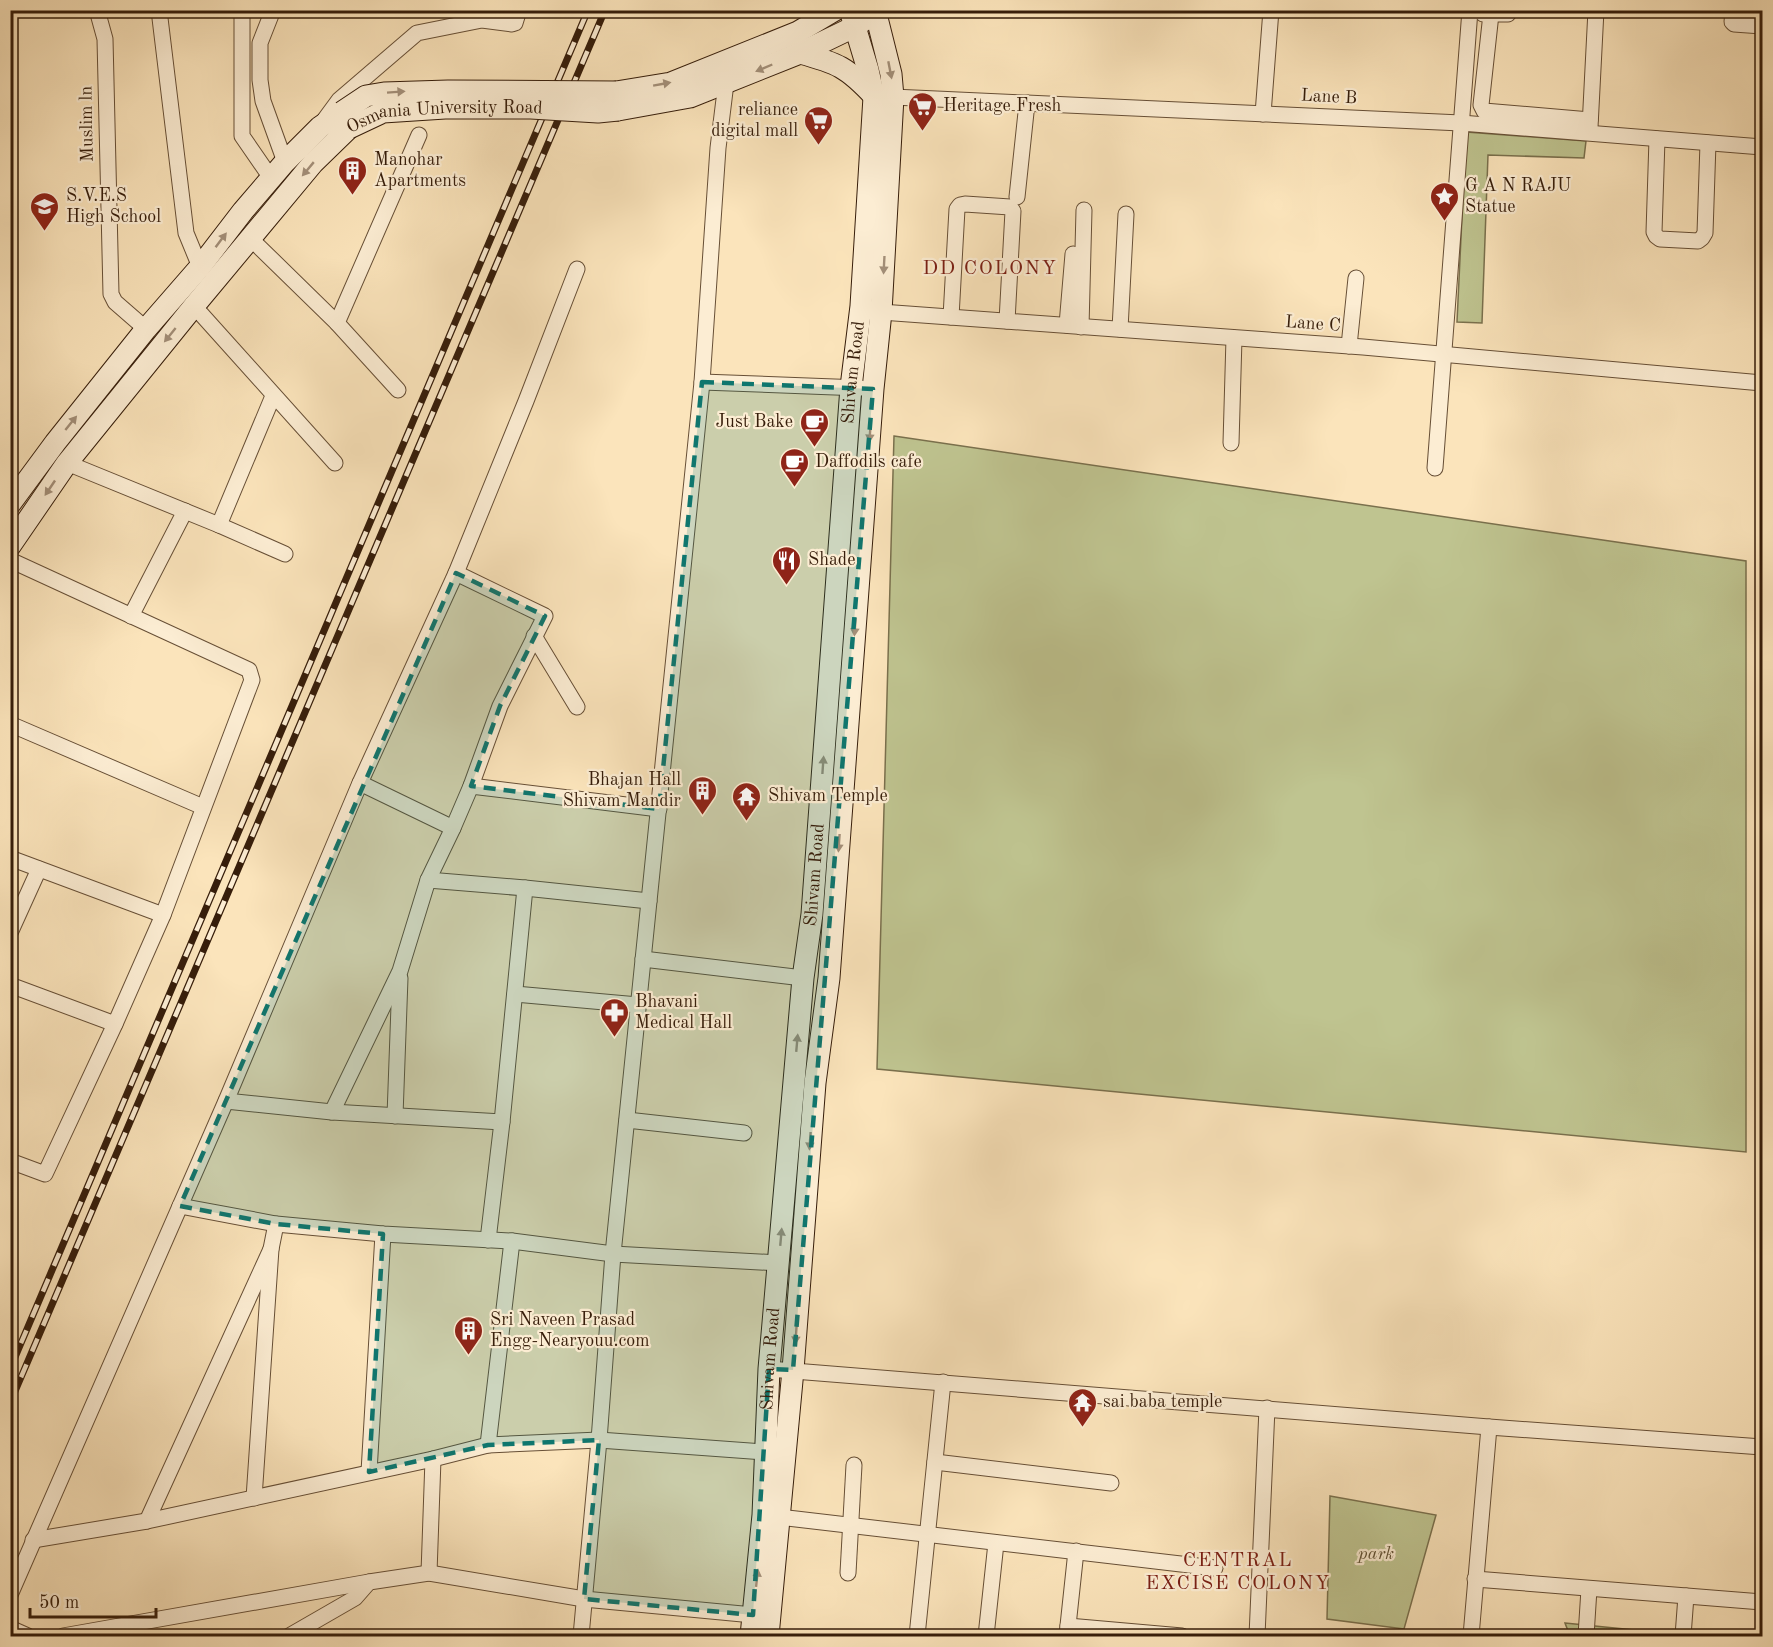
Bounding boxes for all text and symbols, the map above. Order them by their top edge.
one-way arrow [886,61,895,80]
one-way arrow [755,63,773,73]
one-way arrow [652,79,671,88]
street label: Muslim ln [77,85,97,162]
one-way arrow [386,87,405,96]
street label: Lane B [1300,87,1358,107]
supermarket icon: Heritage Fresh [906,90,938,132]
place label: Heritage Fresh [943,97,1062,115]
street label: Osmania University Road [344,99,543,137]
place label: reliance digital mall [711,101,798,140]
supermarket icon: reliance digital mall [803,104,835,146]
place label: Manohar Apartments [374,151,466,190]
building icon: Manohar Apartments [337,154,369,196]
one-way arrow [302,161,315,176]
place label: G A N RAJU Statue [1465,177,1571,216]
place icon: G A N RAJU Statue [1428,180,1460,222]
place label: S.V.E.S High School [66,187,161,226]
school or university icon: S.V.E.S High School [29,190,61,232]
one-way arrow [214,232,227,248]
one-way arrow [879,255,888,274]
district label: DD COLONY [922,259,1058,279]
street label: Lane C [1284,313,1342,335]
street label: Shivam Road [839,320,868,424]
one-way arrow [164,327,177,342]
cafe icon: Just Bake [798,406,830,448]
place label: Just Bake [716,413,793,431]
one-way arrow [64,416,76,431]
one-way arrow [865,424,875,443]
cafe icon: Daffodils cafe [778,446,810,488]
place label: Daffodils cafe [815,453,922,471]
one-way arrow [44,480,56,496]
restaurant icon: Shade [771,544,803,586]
place label: Shade [808,551,856,569]
one-way arrow [850,618,860,637]
one-way arrow [818,756,828,775]
place label: Bhajan Hall Shivam Mandir [563,771,682,810]
building icon: Bhajan Hall Shivam Mandir [686,774,718,816]
temple icon: Shivam Temple [731,780,763,822]
place label: Shivam Temple [768,787,888,805]
street label: Shivam Road [801,823,828,928]
one-way arrow [834,833,844,852]
place label: Bhavani Medical Hall [635,993,732,1032]
pharmacy icon: Bhavani Medical Hall [598,996,630,1038]
one-way arrow [793,1033,802,1052]
one-way arrow [806,1132,815,1151]
one-way arrow [776,1228,786,1247]
street label: Shivam Road [758,1307,783,1411]
place label: Sri Naveen Prasad Engg-Nearyouu.com [490,1311,650,1350]
building icon: Sri Naveen Prasad Engg-Nearyouu.com [453,1314,485,1356]
one-way arrow [791,1326,800,1345]
temple icon: sai baba temple [1066,1386,1098,1428]
place label: sai baba temple [1103,1393,1222,1411]
park label: park [1356,1545,1394,1563]
district label: CENTRAL EXCISE COLONY [1145,1551,1331,1594]
one-way arrow [752,1569,762,1588]
scale bar [30,1581,156,1619]
text: 50 m [39,1594,79,1612]

